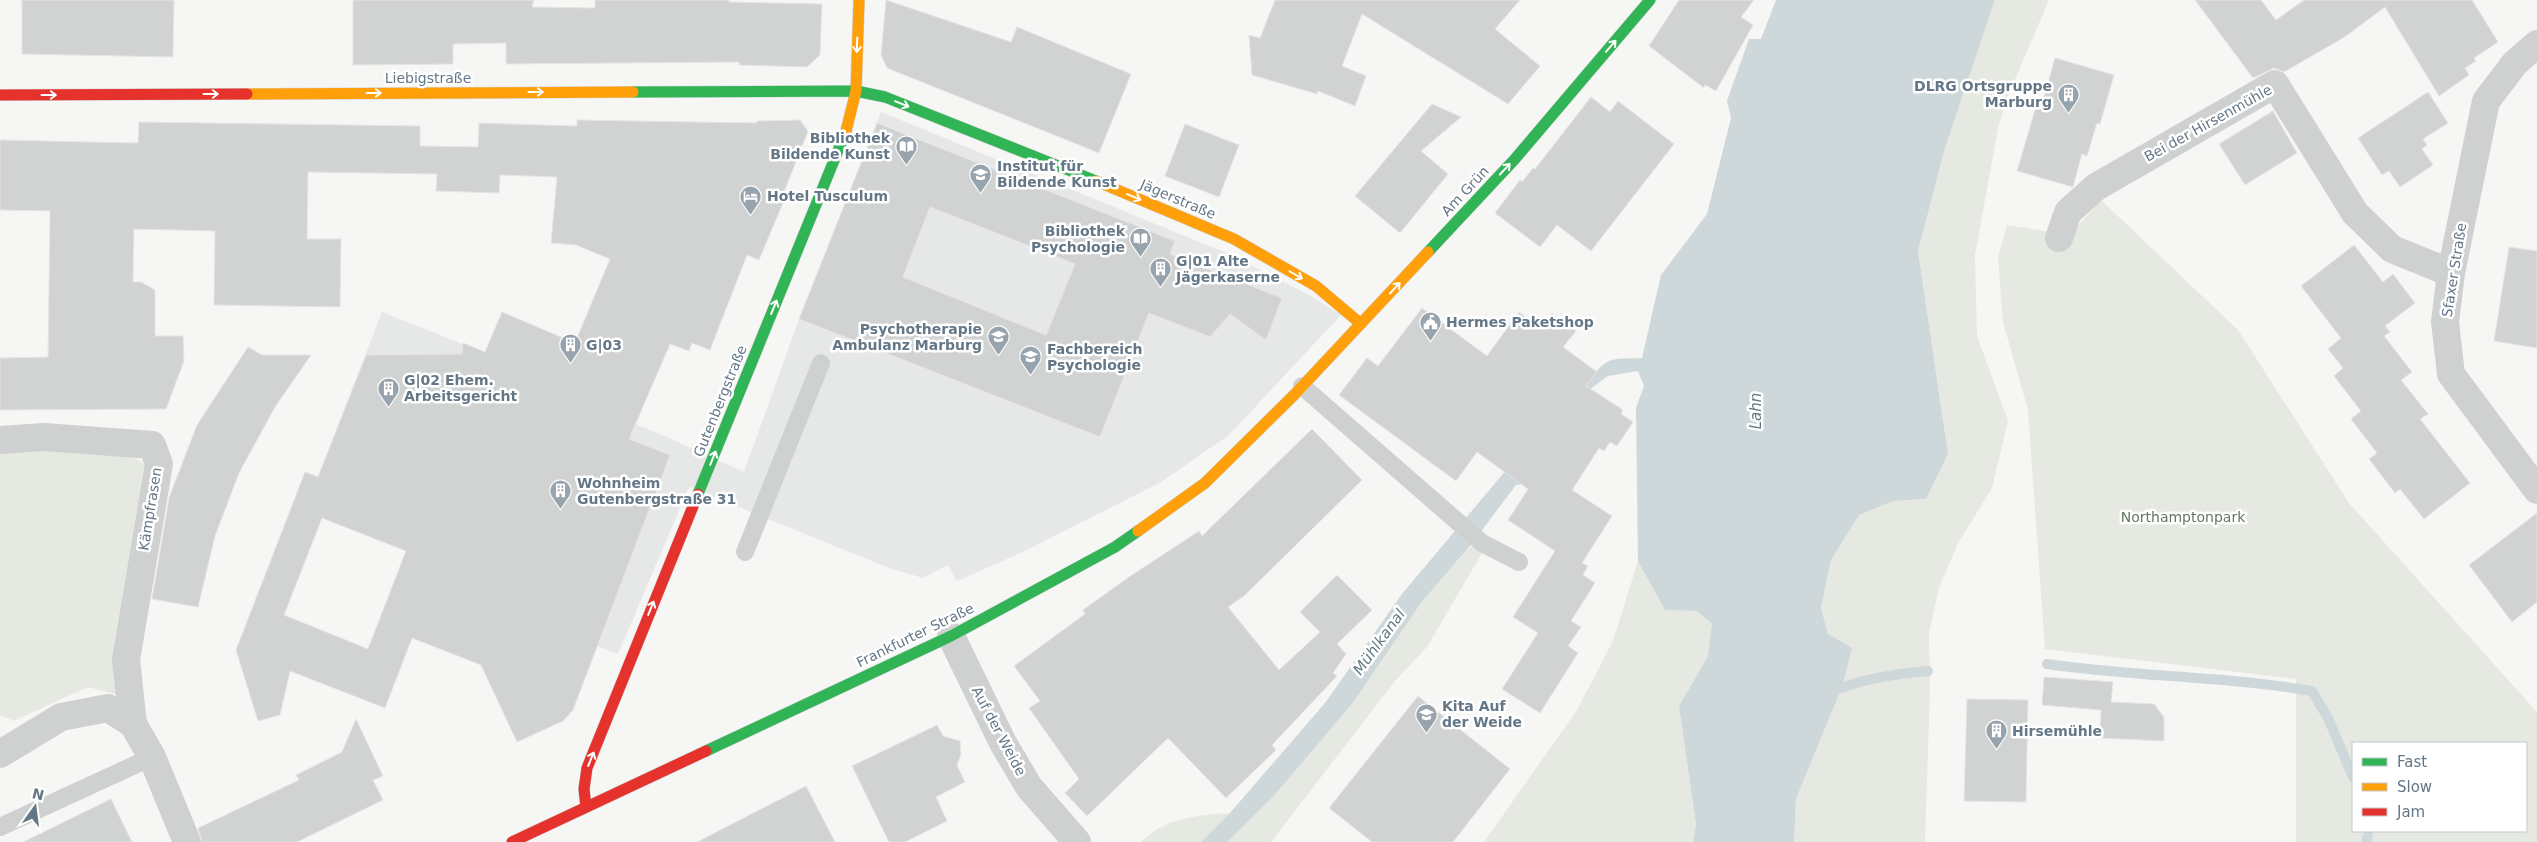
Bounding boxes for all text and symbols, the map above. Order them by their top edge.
one-way arrow [853,37,862,53]
one-way arrow [1606,40,1617,53]
street label: Liebigstraße [385,70,471,86]
place label: DLRG Ortsgruppe Marburg [1914,78,2052,110]
street label: Bei der Hirsenmühle [2142,81,2274,165]
building icon: DLRG Ortsgruppe Marburg [2056,82,2080,113]
one-way arrow [528,87,544,97]
one-way arrow [365,88,381,98]
one-way arrow [202,89,219,99]
one-way arrow [40,90,56,100]
one-way arrow [894,100,909,109]
place label: Bibliothek Bildende Kunst [770,130,891,162]
library icon: Bibliothek Bildende Kunst [894,134,918,165]
place label: Institut für Bildende Kunst [997,158,1117,190]
school or university icon: Institut für Bildende Kunst [969,162,993,193]
street label: Am Grün [1438,163,1492,219]
one-way arrow [1499,163,1511,176]
street label: Jägerstraße [1137,176,1218,222]
hotel icon: Hotel Tusculum [739,184,763,215]
place label: Hotel Tusculum [767,188,888,204]
one-way arrow [1126,193,1141,203]
street label: Sfaxer Straße [2439,222,2469,318]
place label: Bibliothek Psychologie [1031,223,1126,255]
library icon: Bibliothek Psychologie [1129,227,1153,258]
place label: G|01 Alte Jägerkaserne [1175,253,1280,285]
building icon: G|01 Alte Jägerkaserne [1148,257,1172,288]
one-way arrow [1289,270,1303,280]
one-way arrow [1389,282,1401,295]
one-way arrow [769,300,779,315]
public building icon: Hermes Paketshop [1418,310,1442,341]
place label: Hermes Paketshop [1446,314,1594,330]
place label: Psychotherapie Ambulanz Marburg [832,321,982,353]
school or university icon: Psychotherapie Ambulanz Marburg [986,325,1010,356]
building icon: G|03 [558,333,582,364]
place label: G|03 [586,337,622,354]
place label: Fachbereich Psychologie [1047,341,1142,373]
street label: Gutenbergstraße [690,343,750,459]
school or university icon: Fachbereich Psychologie [1019,345,1043,376]
place label: G|02 Ehem. Arbeitsgericht [404,372,518,404]
building icon: G|02 Ehem. Arbeitsgericht [376,376,400,407]
water label: Lahn [1747,393,1765,429]
one-way arrow [708,451,718,466]
street label: Kämpfrasen [136,466,164,552]
place label: Wohnheim Gutenbergstraße 31 [577,475,736,507]
building icon: Wohnheim Gutenbergstraße 31 [549,479,573,510]
park label: Northamptonpark [2121,509,2246,525]
street label: Frankfurter Straße [854,600,976,670]
one-way arrow [646,601,656,616]
water label: Mühlkanal [1349,605,1409,678]
street label: Auf der Weide [969,684,1029,778]
place label: Kita Auf der Weide [1442,698,1522,730]
school or university icon: Kita Auf der Weide [1414,702,1438,733]
building icon: Hirsemühle [1984,719,2008,750]
place label: Hirsemühle [2012,723,2102,739]
legend [2352,742,2527,832]
one-way arrow [586,752,596,767]
text: Fast [2397,753,2427,771]
text: Slow [2397,778,2432,796]
north arrow [10,782,60,832]
text: N [31,785,46,804]
text: Jam [2396,803,2425,821]

